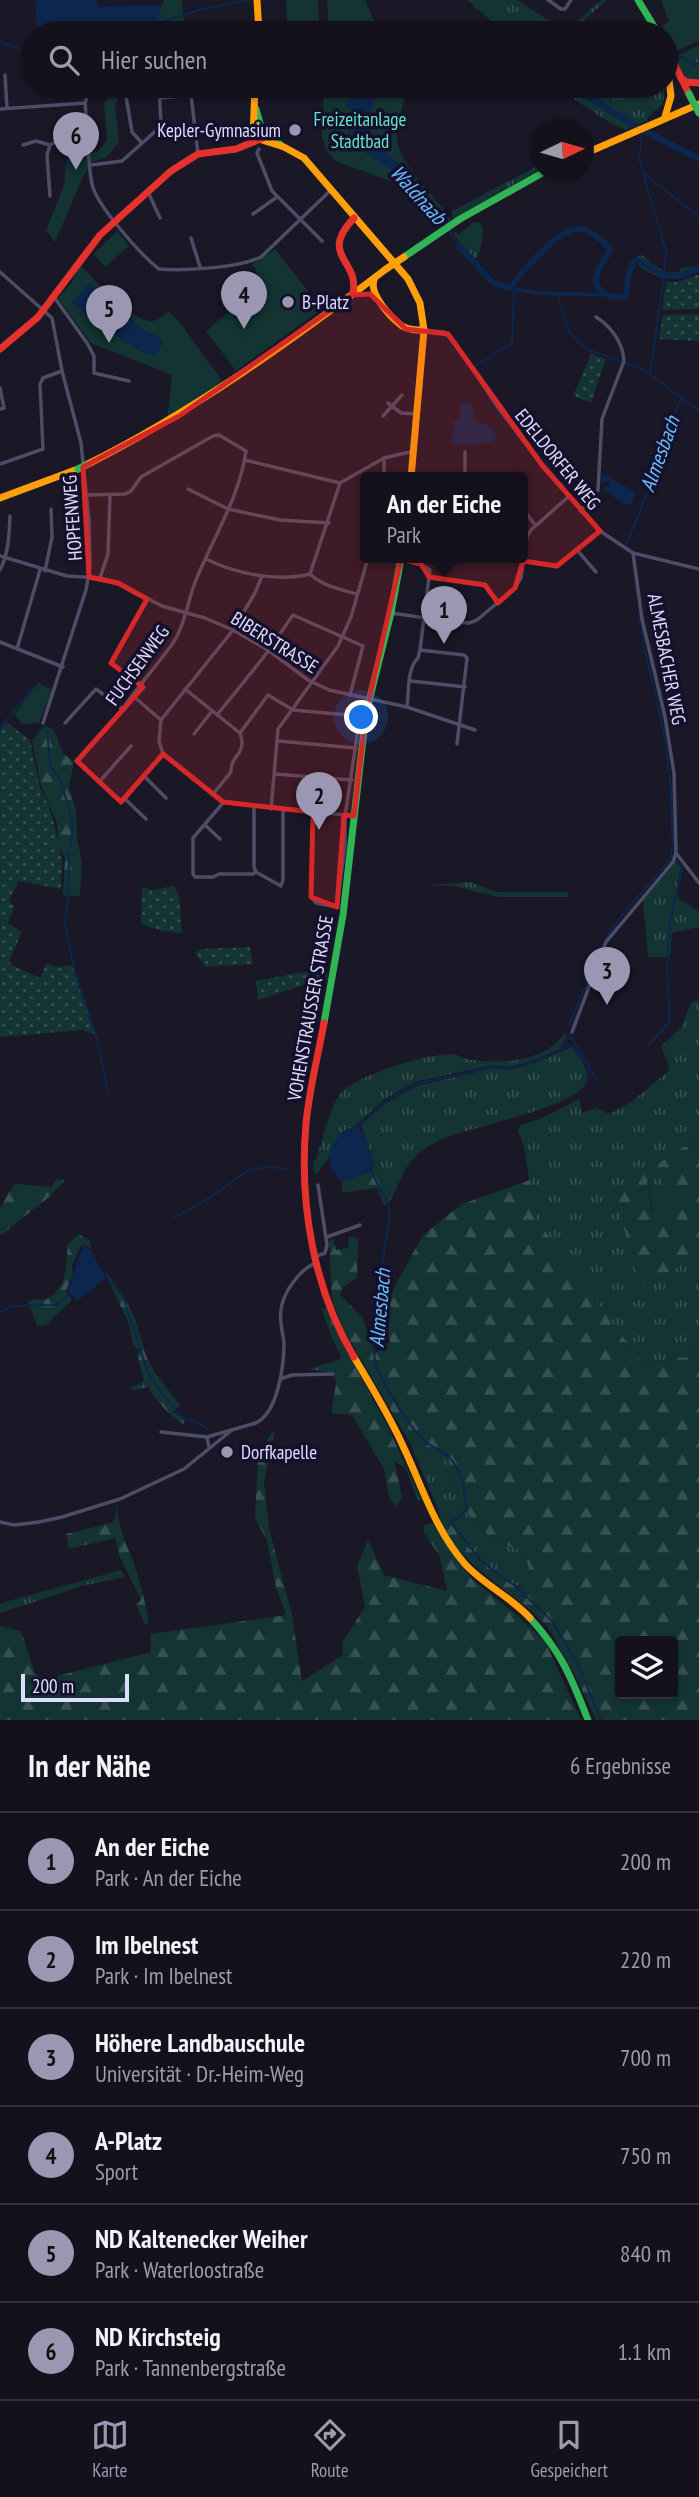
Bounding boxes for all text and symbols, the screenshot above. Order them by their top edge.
search box [21,21,678,98]
icon: search [45,41,83,79]
text: Hier suchen [101,43,207,76]
park label: Freizeitanlage Stadtbad [314,107,407,153]
pin: 6 [53,112,99,170]
place label: Kepler-Gymnasium [157,118,281,142]
north arrow [531,119,594,182]
marker: Kepler-Gymnasium [287,122,303,138]
water label: Waldnaab [385,159,453,231]
pin: 4 [221,271,267,329]
pin: 5 [86,285,132,343]
place label: B-Platz [302,290,349,314]
marker: B-Platz [280,294,296,310]
street label: EDELDORFER WEG [510,404,606,514]
water label: Almesbach [633,411,686,495]
popup [360,472,528,563]
street label: HOPFENWEG [57,474,87,562]
text: An der Eiche [387,487,501,520]
text: Park [387,520,421,549]
pin: 1 [421,586,467,644]
street label: ALMESBACHER WEG [643,591,691,727]
street label: BIBERSTRASSE [227,606,323,678]
street label: FUCHSENWEG [100,620,174,710]
your location [344,700,378,734]
pin: 2 [296,772,342,830]
street label: VOHENSTRAUSSER STRASSE [282,913,338,1104]
pin: 3 [584,947,630,1005]
water label: Almesbach [363,1266,397,1348]
place label: Dorfkapelle [241,1440,317,1464]
marker: Dorfkapelle [219,1444,235,1460]
map controls [615,1636,678,1699]
button: layers [615,1636,678,1699]
scale bar [21,1671,130,1703]
text: 200 m [32,1674,74,1698]
text: In der Nähe [28,1746,151,1785]
text: 6 Ergebnisse [570,1751,671,1780]
text: An der Eiche [95,1830,210,1863]
text: 1 [46,1847,57,1876]
text: 200 m [620,1847,671,1876]
text: Park · An der Eiche [95,1863,242,1892]
text: Im Ibelnest [95,1928,198,1961]
text: 2 [46,1945,57,1974]
text: 220 m [620,1945,671,1974]
text: Park · Im Ibelnest [95,1961,232,1990]
text: Höhere Landbauschule [95,2026,305,2059]
text: 3 [46,2043,57,2072]
text: 700 m [620,2043,671,2072]
text: Universität · Dr.-Heim-Weg [95,2059,304,2088]
text: A-Platz [95,2124,162,2157]
text: 4 [46,2141,57,2170]
text: 750 m [620,2141,671,2170]
text: Sport [95,2157,138,2186]
text: ND Kaltenecker Weiher [95,2222,308,2255]
text: 5 [46,2239,57,2268]
text: 840 m [620,2239,671,2268]
text: Park · Waterloostraße [95,2255,264,2284]
text: ND Kirchsteig [95,2320,221,2353]
text: 6 [46,2337,57,2366]
text: 1.1 km [617,2337,671,2366]
text: Park · Tannenbergstraße [95,2353,286,2382]
tab: Karte [91,2416,129,2482]
tab: Route [311,2416,349,2482]
tab: Gespeichert [530,2416,608,2482]

